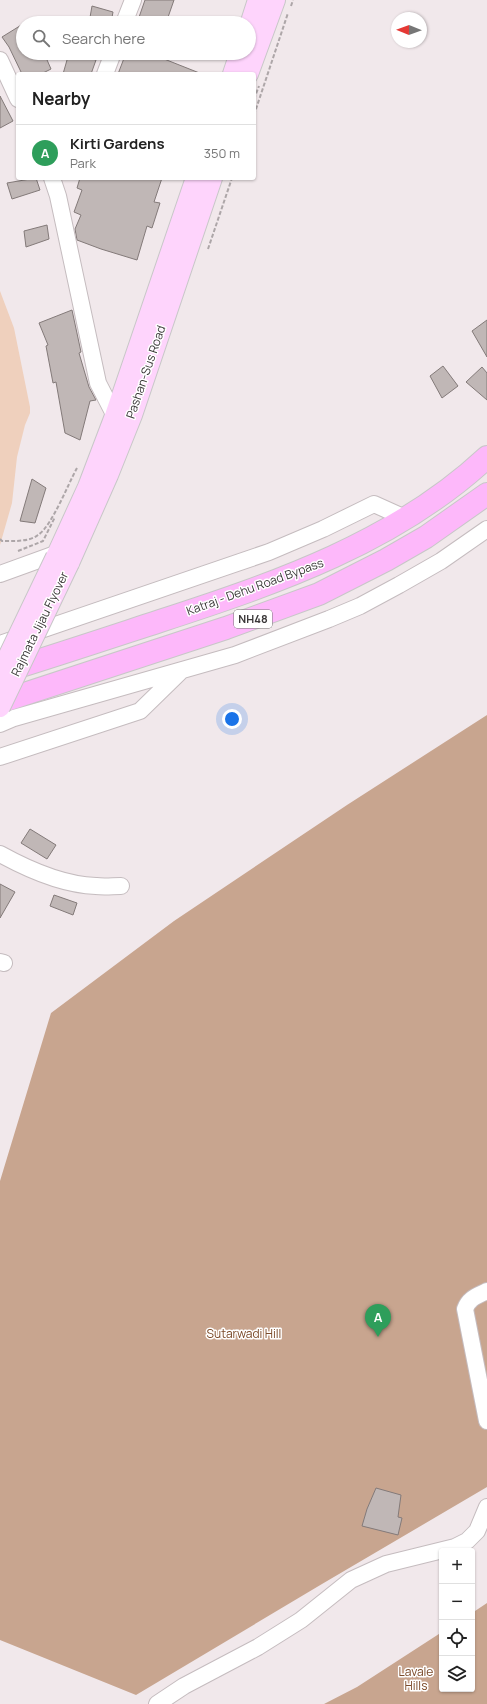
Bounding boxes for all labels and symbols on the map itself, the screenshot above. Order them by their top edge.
north arrow [391,12,427,48]
street label: Pashan-Sus Road [122,323,169,421]
street label: Katraj - Dehu Road Bypass [184,554,326,619]
street label: Rajmata Jijau Flyover [7,568,73,679]
road number: NH48 [234,610,272,628]
your location [222,709,242,729]
pin: A [365,1304,391,1337]
park label: Sutarwadi Hill [207,1325,281,1342]
park label: Lavale Hills [399,1663,433,1694]

